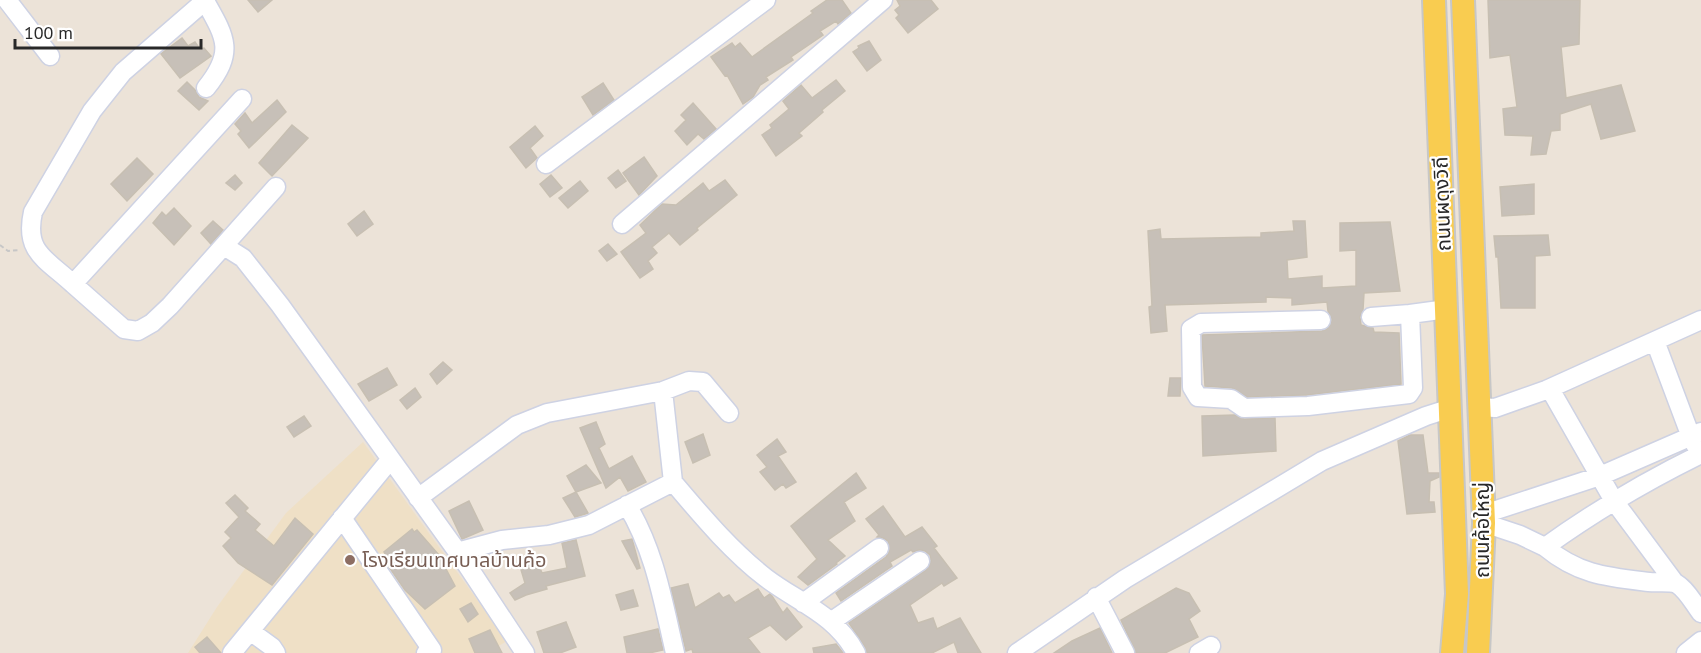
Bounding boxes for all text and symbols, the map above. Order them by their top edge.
scale bar [15,12,201,50]
text: 100 m [24,21,73,44]
street label: ถนนผดุงวิถี [1427,156,1457,252]
street label: ถนนค้อใหญ่ [1469,482,1495,578]
place label: โรงเรียนเทศบาลบ้านค้อ [362,547,547,573]
marker: โรงเรียนเทศบาลบ้านค้อ [343,553,357,567]

